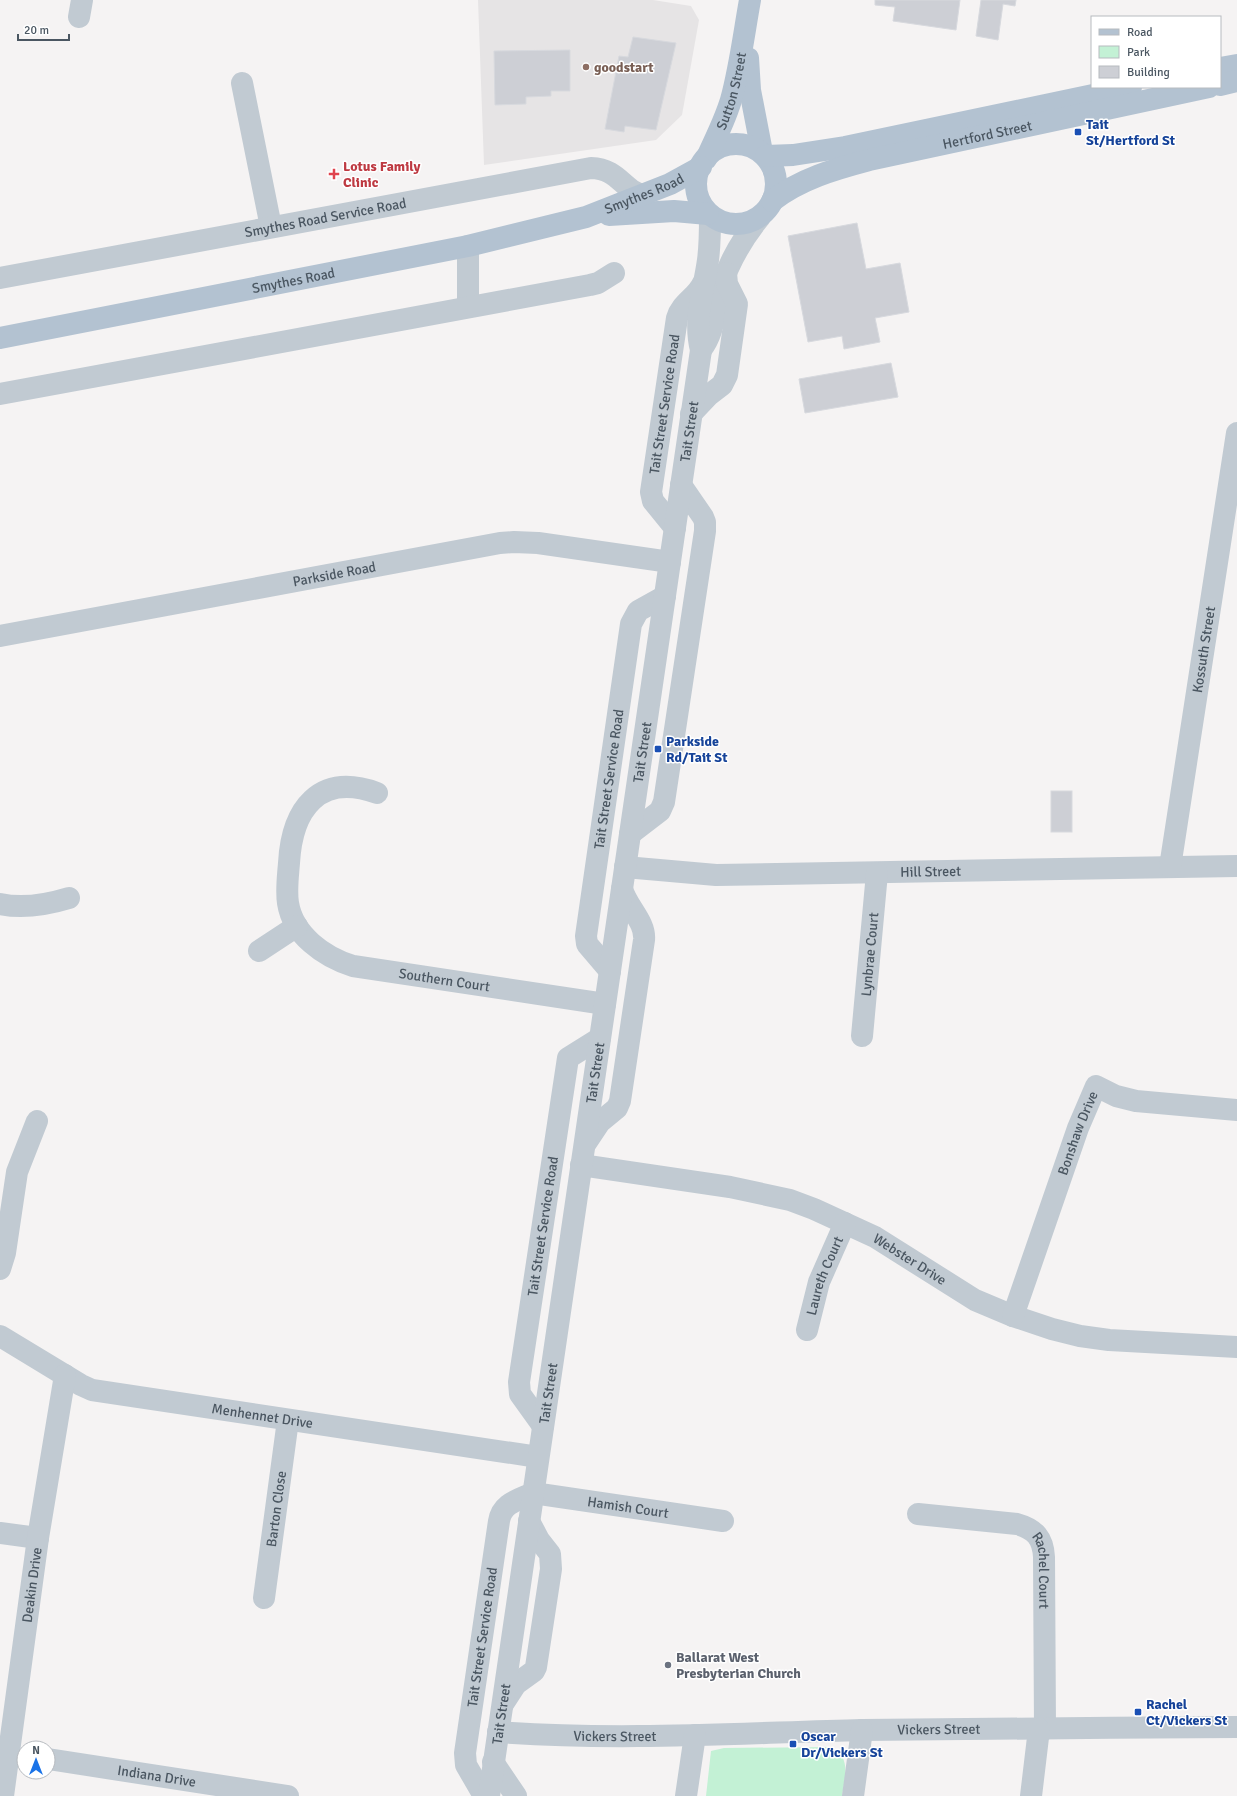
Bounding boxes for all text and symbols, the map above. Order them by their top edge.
scale bar [18,16,69,42]
legend [1091,16,1221,88]
text: 20 m [24,23,49,38]
text: Road [1127,25,1153,40]
text: Park [1127,45,1150,60]
street label: Sutton Street [712,51,750,132]
place label: goodstart [594,59,654,76]
marker: goodstart [581,62,591,72]
text: Building [1127,65,1170,80]
place label: Tait St/Hertford St [1086,116,1176,149]
street label: Hertford Street [941,117,1034,152]
marker: Tait St/Hertford St [1073,127,1083,137]
place label: Lotus Family Clinic [343,158,421,191]
marker: Lotus Family Clinic [328,168,340,180]
street label: Smythes Road [602,170,687,217]
street label: Smythes Road Service Road [243,194,408,241]
street label: Smythes Road [250,264,336,297]
street label: Tait Street Service Road [645,333,683,475]
street label: Tait Street [676,400,702,463]
street label: Parkside Road [291,558,377,590]
street label: Kossuth Street [1188,605,1219,694]
street label: Tait Street Service Road [590,708,627,850]
street label: Tait Street [629,721,655,784]
place label: Parkside Rd/Tait St [666,733,728,766]
marker: Parkside Rd/Tait St [653,744,663,754]
street label: Hill Street [900,862,961,880]
street label: Lynbrae Court [857,912,882,997]
street label: Southern Court [398,965,491,995]
street label: Tait Street [582,1041,608,1104]
street label: Bonshaw Drive [1054,1088,1101,1177]
street label: Tait Street Service Road [524,1155,562,1297]
street label: Webster Drive [870,1230,950,1288]
street label: Laureth Court [802,1234,847,1317]
street label: Tait Street [535,1362,561,1425]
street label: Menhennet Drive [211,1400,314,1432]
street label: Barton Close [262,1470,290,1548]
street label: Hamish Court [586,1493,670,1521]
street label: Rachel Court [1029,1528,1053,1609]
street label: Deakin Drive [18,1546,45,1624]
street label: Tait Street Service Road [463,1566,501,1708]
place label: Ballarat West Presbyterian Church [676,1649,801,1682]
marker: Ballarat West Presbyterian Church [663,1660,673,1670]
street label: Tait Street [488,1682,514,1745]
place label: Rachel Ct/Vickers St [1146,1696,1228,1729]
marker: Rachel Ct/Vickers St [1133,1707,1143,1717]
street label: Vickers Street [897,1720,981,1738]
street label: Vickers Street [573,1727,657,1745]
place label: Oscar Dr/Vickers St [801,1728,883,1761]
marker: Oscar Dr/Vickers St [788,1739,798,1749]
north arrow [16,1740,56,1780]
text: N [32,1744,40,1757]
street label: Indiana Drive [116,1761,197,1790]

